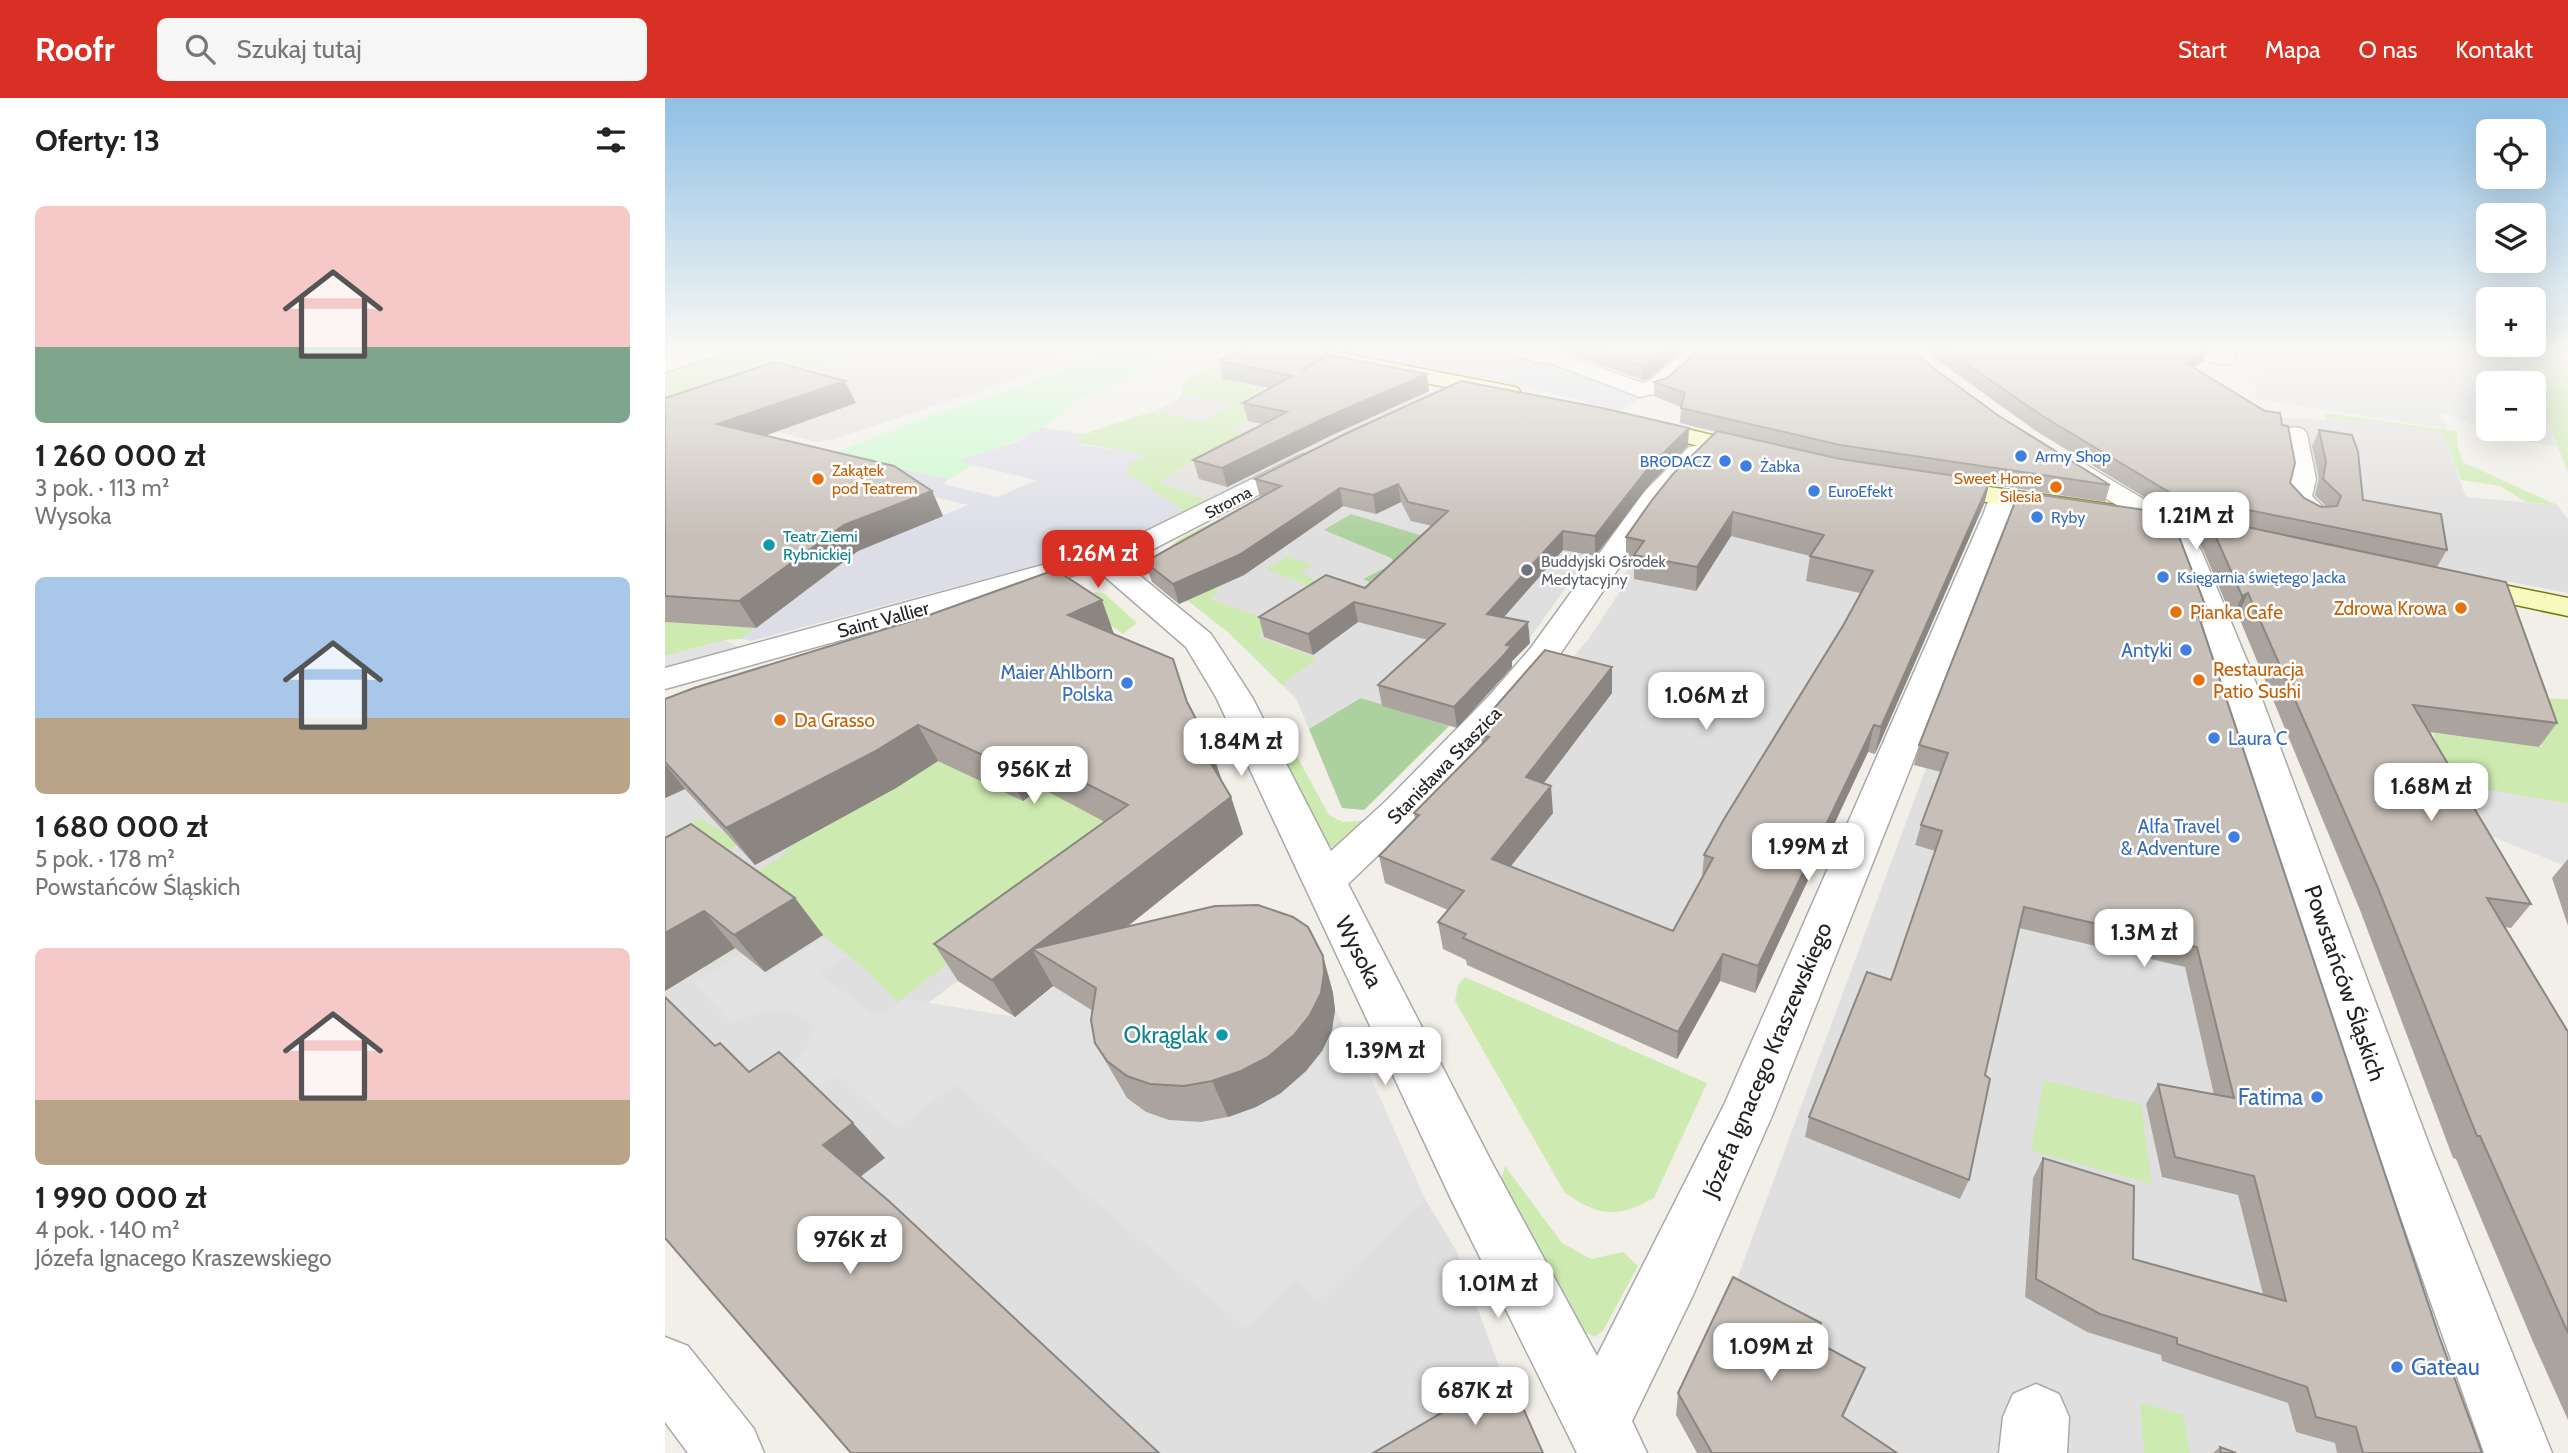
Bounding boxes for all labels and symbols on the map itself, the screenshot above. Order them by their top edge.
place label: Army Shop [2035,447,2111,466]
marker: Army Shop [2013,448,2029,464]
place label: BRODACZ [1640,452,1711,471]
marker: BRODACZ [1717,453,1733,469]
place label: Żabka [1760,457,1800,476]
marker: Żabka [1738,458,1754,474]
place label: Zakątek pod Teatrem [832,461,918,498]
place label: Sweet Home Silesia [1954,469,2042,506]
marker: Zakątek pod Teatrem [810,471,826,487]
marker: Sweet Home Silesia [2048,479,2064,495]
street label: Stroma [1202,482,1255,523]
place label: EuroEfekt [1828,482,1893,501]
marker: EuroEfekt [1806,483,1822,499]
pin: 1.21M zł [2124,492,2268,552]
place label: Ryby [2051,508,2085,527]
marker: Ryby [2029,509,2045,525]
place label: Teatr Ziemi Rybnickiej [783,527,858,564]
pin: 1.26M zł [1026,531,1170,590]
marker: Teatr Ziemi Rybnickiej [761,537,777,553]
place label: Buddyjski Ośrodek Medytacyjny [1541,552,1667,589]
marker: Buddyjski Ośrodek Medytacyjny [1519,562,1535,578]
place label: Księgarnia świętego Jacka [2177,568,2346,587]
marker: Księgarnia świętego Jacka [2155,569,2171,585]
street label: Saint Vallier [835,596,932,643]
place label: Zdrowa Krowa [2334,597,2447,620]
marker: Zdrowa Krowa [2453,600,2469,616]
place label: Pianka Cafe [2190,601,2283,624]
marker: Pianka Cafe [2168,604,2184,620]
place label: Antyki [2121,639,2172,662]
marker: Antyki [2178,642,2194,658]
place label: Restauracja Patio Sushi [2213,658,2304,703]
place label: Maier Ahlborn Polska [1000,661,1113,706]
pin: 1.06M zł [1634,672,1778,732]
marker: Restauracja Patio Sushi [2191,672,2207,688]
marker: Maier Ahlborn Polska [1119,675,1135,691]
street label: Stanisława Staszica [1383,702,1506,829]
place label: Da Grasso [794,709,875,732]
marker: Da Grasso [772,712,788,728]
pin: 1.84M zł [1169,718,1313,778]
place label: Laura C [2228,727,2288,750]
marker: Laura C [2206,730,2222,746]
pin: 956K zł [969,746,1099,806]
pin: 1.68M zł [2359,764,2503,823]
place label: Alfa Travel & Adventure [2121,815,2221,860]
pin: 1.99M zł [1736,824,1880,883]
marker: Alfa Travel & Adventure [2226,829,2242,845]
street label: Powstańców Śląskich [2298,881,2392,1085]
pin: 1.3M zł [2079,910,2209,969]
street label: Wysoka [1329,912,1389,992]
street label: Józefa Ignacego Kraszewskiego [1696,918,1838,1203]
place label: Okrąglak [1124,1021,1209,1049]
marker: Okrąglak [1214,1027,1230,1043]
pin: 1.39M zł [1313,1028,1457,1087]
place label: Fatima [2238,1083,2303,1111]
marker: Fatima [2309,1089,2325,1105]
pin: 976K zł [785,1216,915,1276]
pin: 1.01M zł [1426,1260,1570,1320]
pin: 1.09M zł [1699,1324,1843,1383]
place label: Gateau [2411,1353,2480,1381]
marker: Gateau [2389,1359,2405,1375]
pin: 687K zł [1410,1368,1540,1427]

